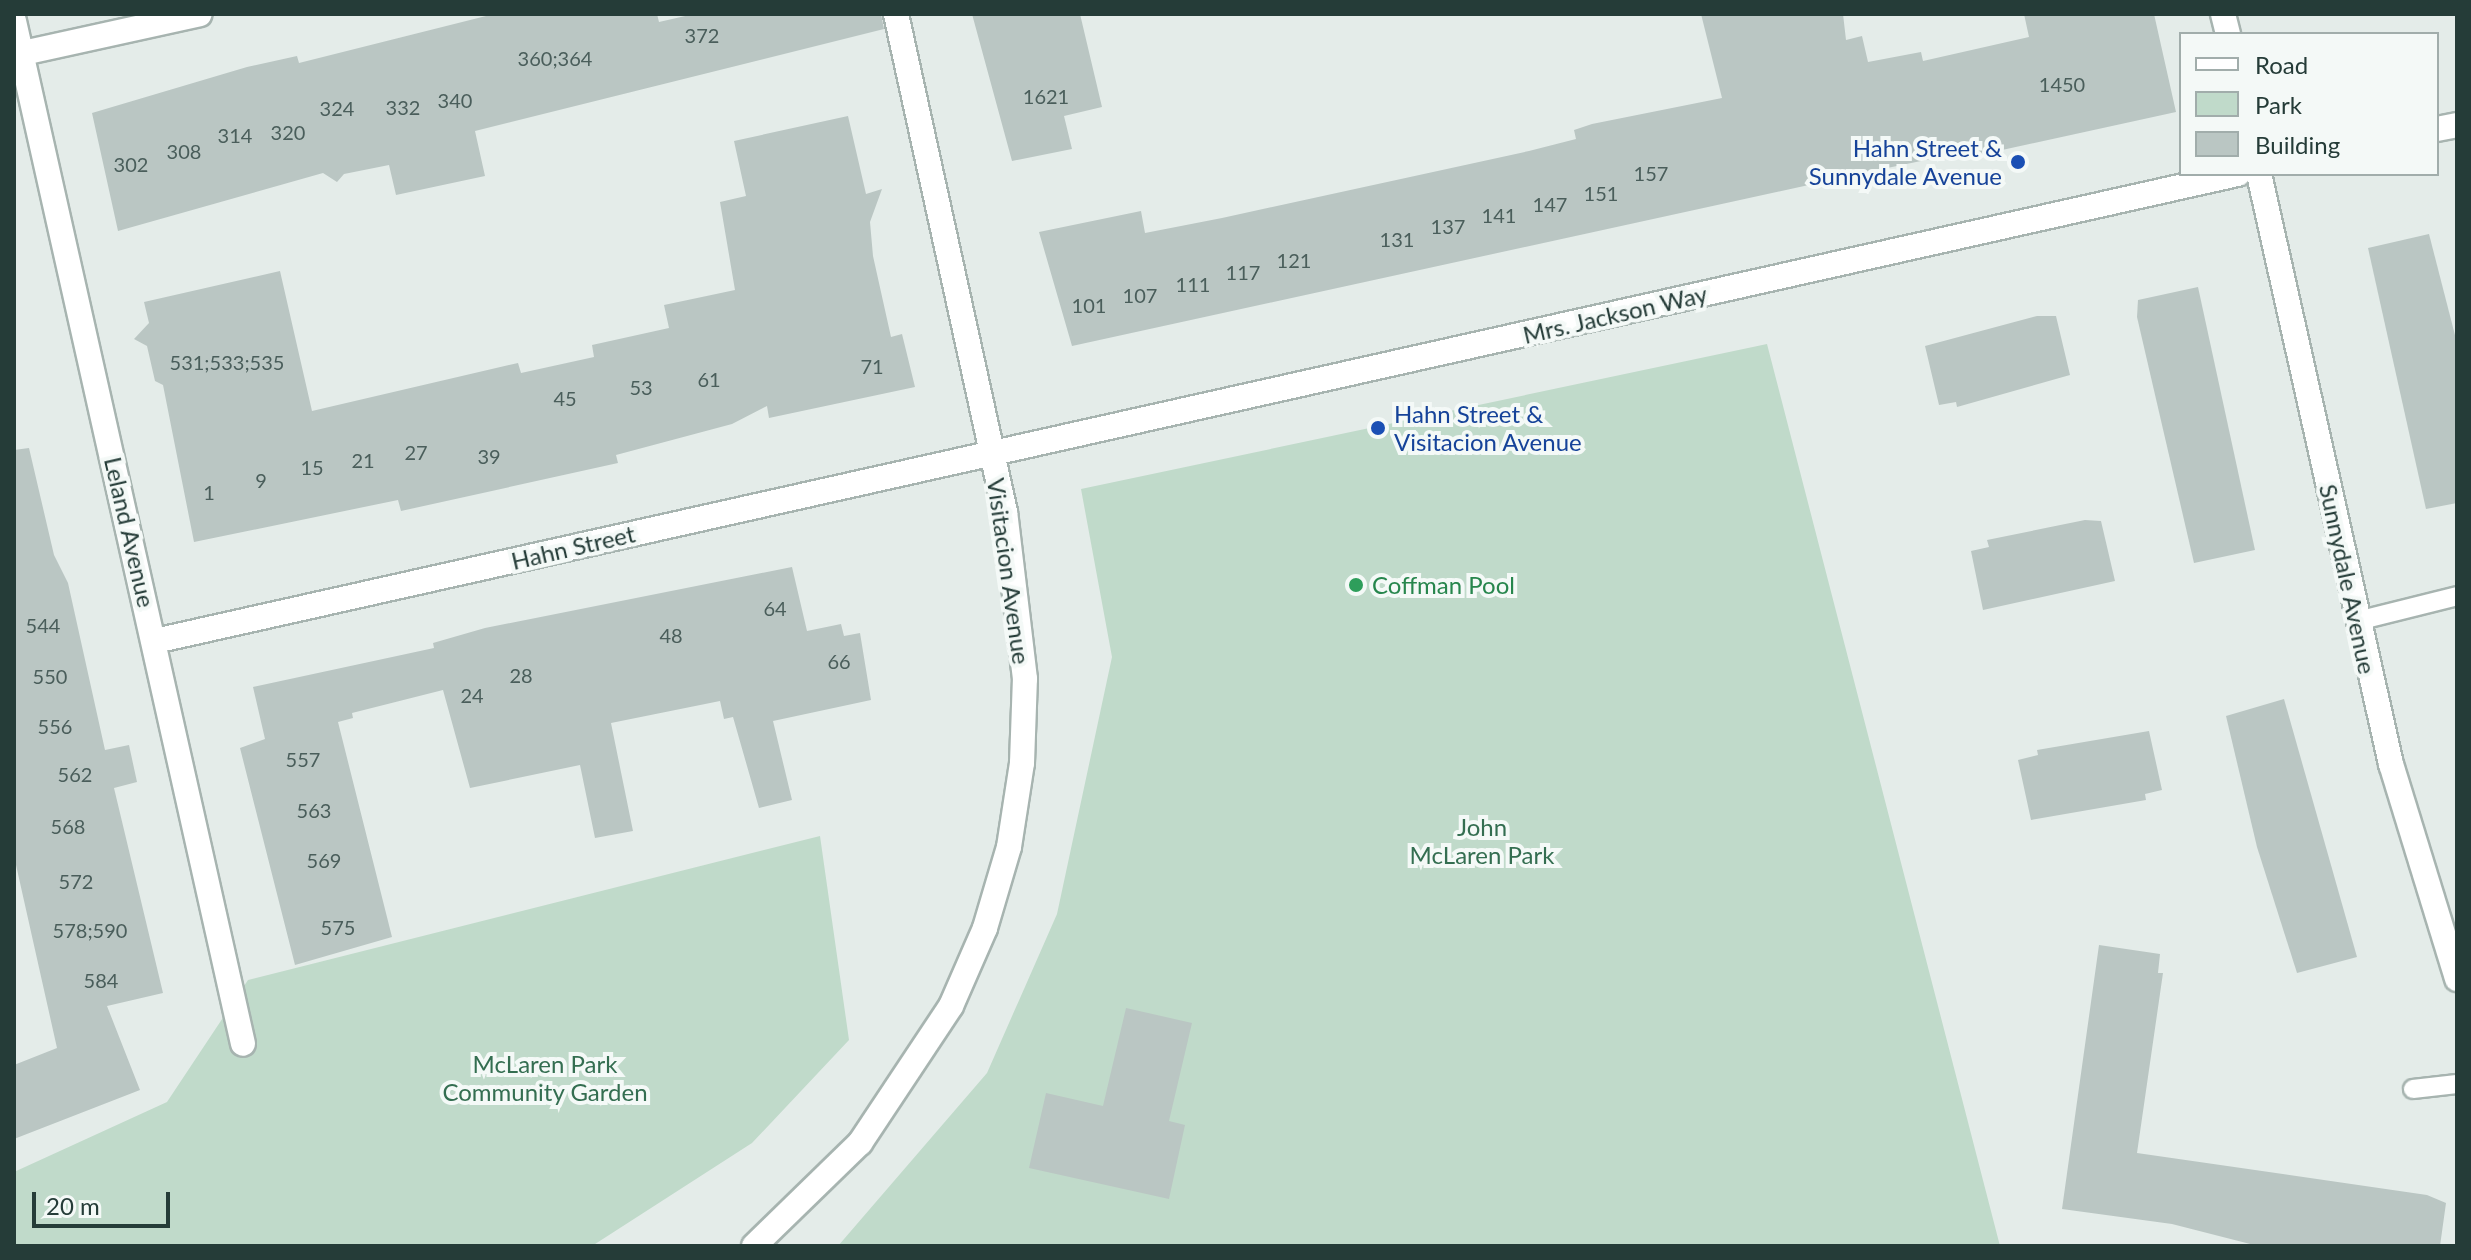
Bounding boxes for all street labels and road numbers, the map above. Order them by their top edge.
street label: Mrs. Jackson Way [1520,279,1710,349]
street label: Leland Avenue [99,454,161,610]
street label: Visitacion Avenue [982,476,1036,666]
street label: Sunnydale Avenue [2314,481,2382,677]
street label: Hahn Street [508,519,638,575]

